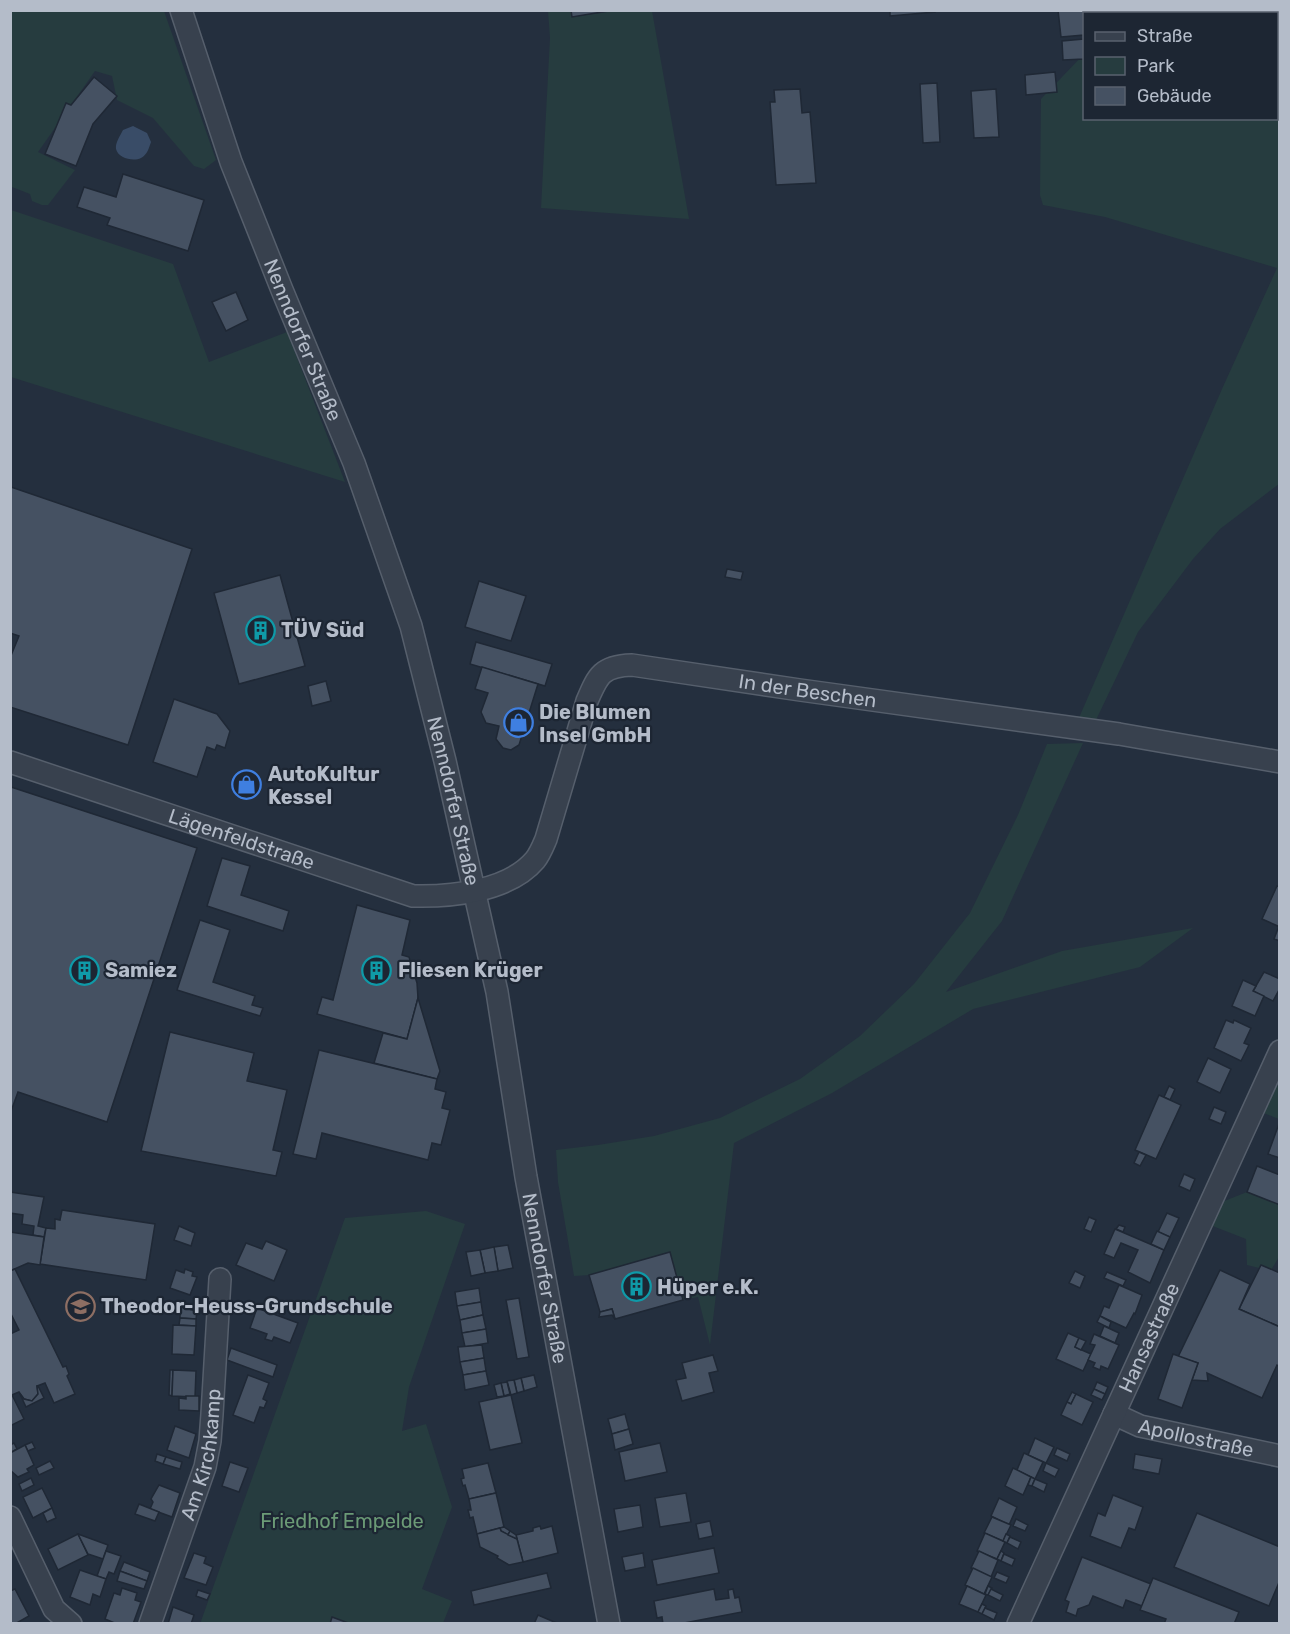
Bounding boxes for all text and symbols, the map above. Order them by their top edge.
legend [1083,12,1278,120]
text: Straße [1137,25,1193,47]
text: Park [1137,55,1175,77]
text: Gebäude [1137,85,1212,107]
street label: Nenndorfer Straße [259,256,347,424]
building icon: TÜV Süd [244,614,276,646]
place label: TÜV Süd [281,618,364,642]
street label: In der Beschen [737,669,878,712]
place label: Die Blumen Insel GmbH [539,700,652,747]
shop icon: Die Blumen Insel GmbH [502,707,534,739]
street label: Nenndorfer Straße [422,714,485,888]
place label: AutoKultur Kessel [268,762,379,809]
shop icon: AutoKultur Kessel [231,769,263,801]
street label: Lägenfeldstraße [165,804,318,874]
building icon: Samiez [68,954,100,986]
building icon: Fliesen Krüger [361,954,393,986]
place label: Samiez [105,958,177,982]
place label: Fliesen Krüger [398,958,543,982]
street label: Nenndorfer Straße [517,1191,572,1365]
building icon: Hüper e.K. [620,1271,652,1303]
place label: Hüper e.K. [657,1275,759,1299]
street label: Hansastraße [1114,1279,1184,1396]
school or university icon: Theodor-Heuss-Grundschule [64,1290,96,1322]
place label: Theodor-Heuss-Grundschule [101,1294,393,1318]
street label: Am Kirchkamp [175,1388,225,1523]
street label: Apollostraße [1136,1414,1256,1462]
park label: Friedhof Empelde [260,1509,424,1533]

